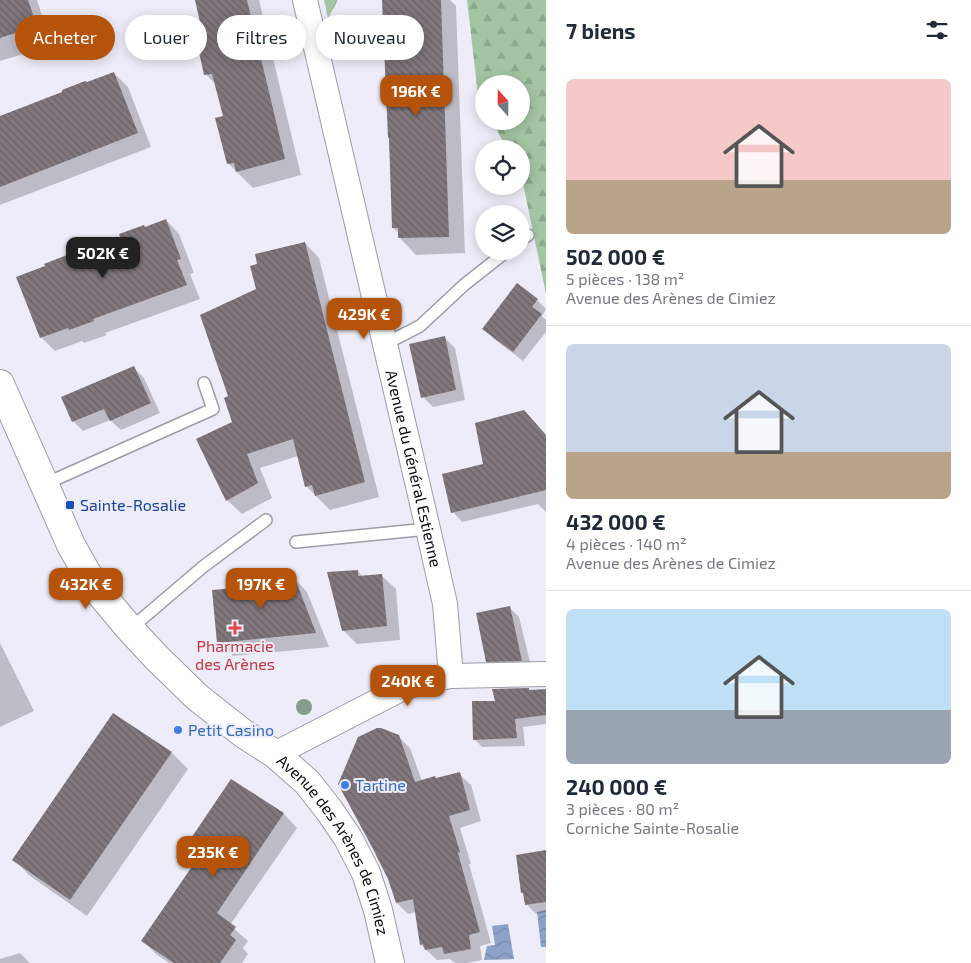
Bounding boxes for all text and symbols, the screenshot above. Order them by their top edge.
chip: Acheter [15,15,115,60]
chip: Louer [125,15,207,60]
chip: Filtres [217,15,306,60]
chip: Nouveau [316,15,424,60]
icon: filters [923,16,951,44]
text: 7 biens [566,18,636,43]
pin: 196K € [375,74,457,117]
north arrow [475,75,530,130]
map controls [475,75,530,260]
text: 196K € [391,81,441,100]
icon: home [714,111,804,201]
button: locate [475,140,530,195]
button: layers [475,205,530,260]
pin: 502K € [62,236,144,279]
text: 502K € [77,243,129,262]
text: 502 000 € [566,244,665,269]
text: 5 pièces · 138 m² [566,269,685,288]
text: Avenue des Arènes de Cimiez [566,288,776,307]
pin: 429K € [323,298,405,340]
text: 429K € [338,304,390,323]
street label: Avenue du Général Estienne [382,368,446,569]
icon: home [714,377,804,467]
place label: Sainte-Rosalie [80,495,186,514]
marker: Sainte-Rosalie [64,499,76,511]
text: 432 000 € [566,509,666,534]
text: 4 pièces · 140 m² [566,534,687,553]
text: Avenue des Arènes de Cimiez [566,553,776,572]
pin: 432K € [45,568,127,610]
pin: 197K € [220,568,302,610]
text: 432K € [60,574,112,593]
text: 197K € [237,574,285,593]
marker: Pharmacie des Arènes [229,622,241,634]
place label: Pharmacie des Arènes [195,636,275,673]
icon: home [714,642,804,732]
pin: 240K € [367,664,449,707]
text: 240K € [381,671,435,690]
place label: Petit Casino [188,720,274,739]
marker: Petit Casino [172,724,184,736]
street label: Avenue des Arènes de Cimiez [273,750,393,937]
text: 240 000 € [566,774,667,799]
place label: Tartine [355,775,406,794]
marker: Tartine [339,779,351,791]
text: 3 pièces · 80 m² [566,799,679,818]
text: Corniche Sainte-Rosalie [566,818,739,837]
pin: 235K € [172,836,254,878]
text: 235K € [188,842,238,861]

